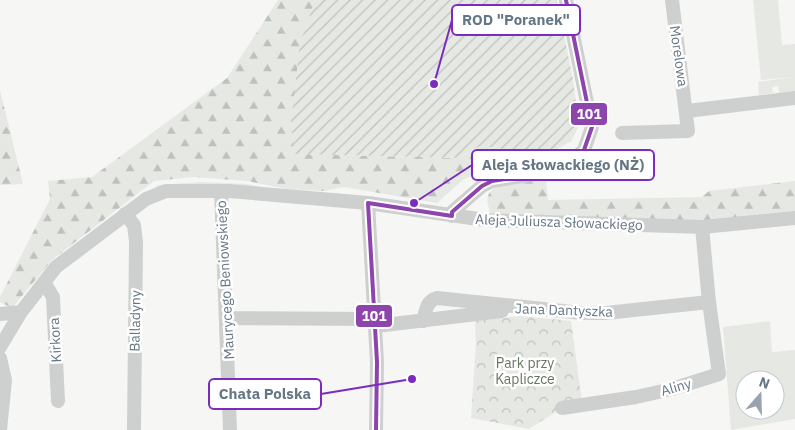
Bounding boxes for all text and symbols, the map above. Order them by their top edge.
callout: ROD "Poranek" [452,5,580,35]
text: ROD "Poranek" [462,10,570,29]
street label: Morelowa [666,24,692,88]
line badge: 101 [570,102,608,126]
text: 101 [576,105,602,123]
callout: Aleja Słowackiego (NŻ) [472,150,654,180]
text: Aleja Słowackiego (NŻ) [482,155,644,174]
street label: Maurycego Beniowskiego [212,200,238,360]
street label: Aleja Juliusza Słowackiego [475,210,643,234]
street label: Balladyny [125,290,145,352]
street label: Jana Dantyszka [515,299,614,321]
line badge: 101 [355,304,393,328]
text: 101 [361,307,387,325]
street label: Kirkora [45,317,65,363]
park label: Park przy Kapliczce [495,354,555,388]
north arrow [735,370,785,420]
text: N [757,373,772,393]
street label: Aliny [659,374,693,400]
callout: Chata Polska [209,379,321,409]
text: Chata Polska [219,384,312,403]

